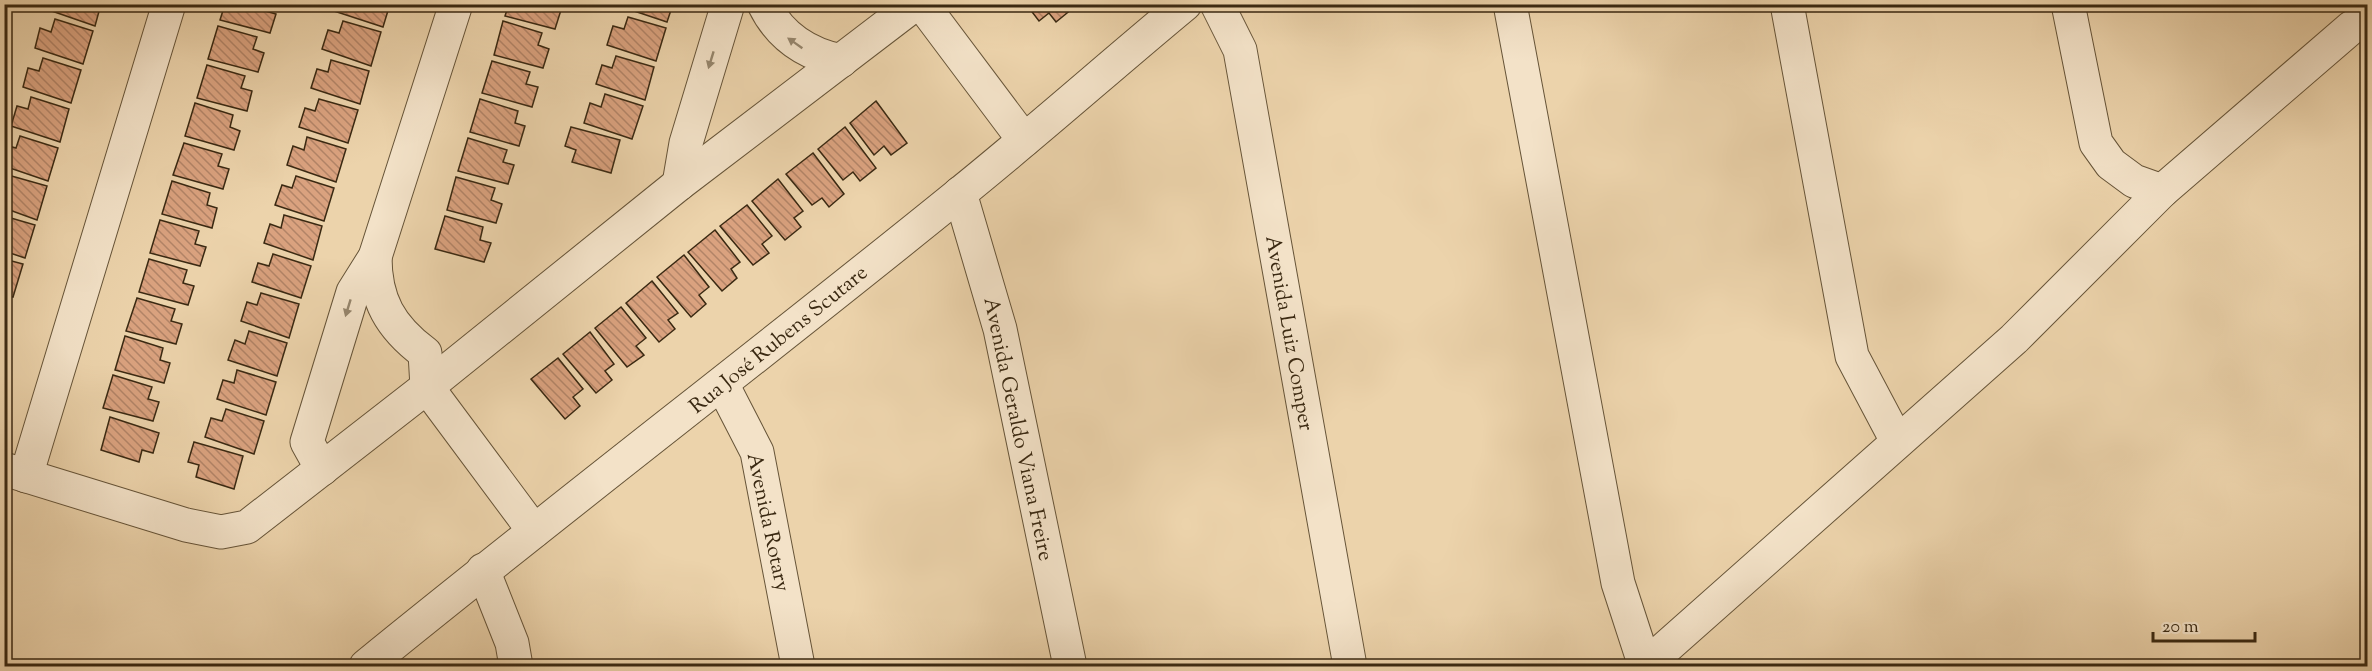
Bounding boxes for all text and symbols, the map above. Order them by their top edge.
one-way arrow [788,37,803,49]
one-way arrow [706,51,715,69]
street label: Avenida Luiz Comper [1256,233,1320,433]
street label: Rua José Rubens Scutare [684,259,875,422]
street label: Avenida Geraldo Viana Freire [974,295,1060,564]
one-way arrow [343,299,352,317]
street label: Avenida Rotary [738,450,796,595]
scale bar [2153,605,2255,643]
text: 20 m [2162,615,2199,641]

